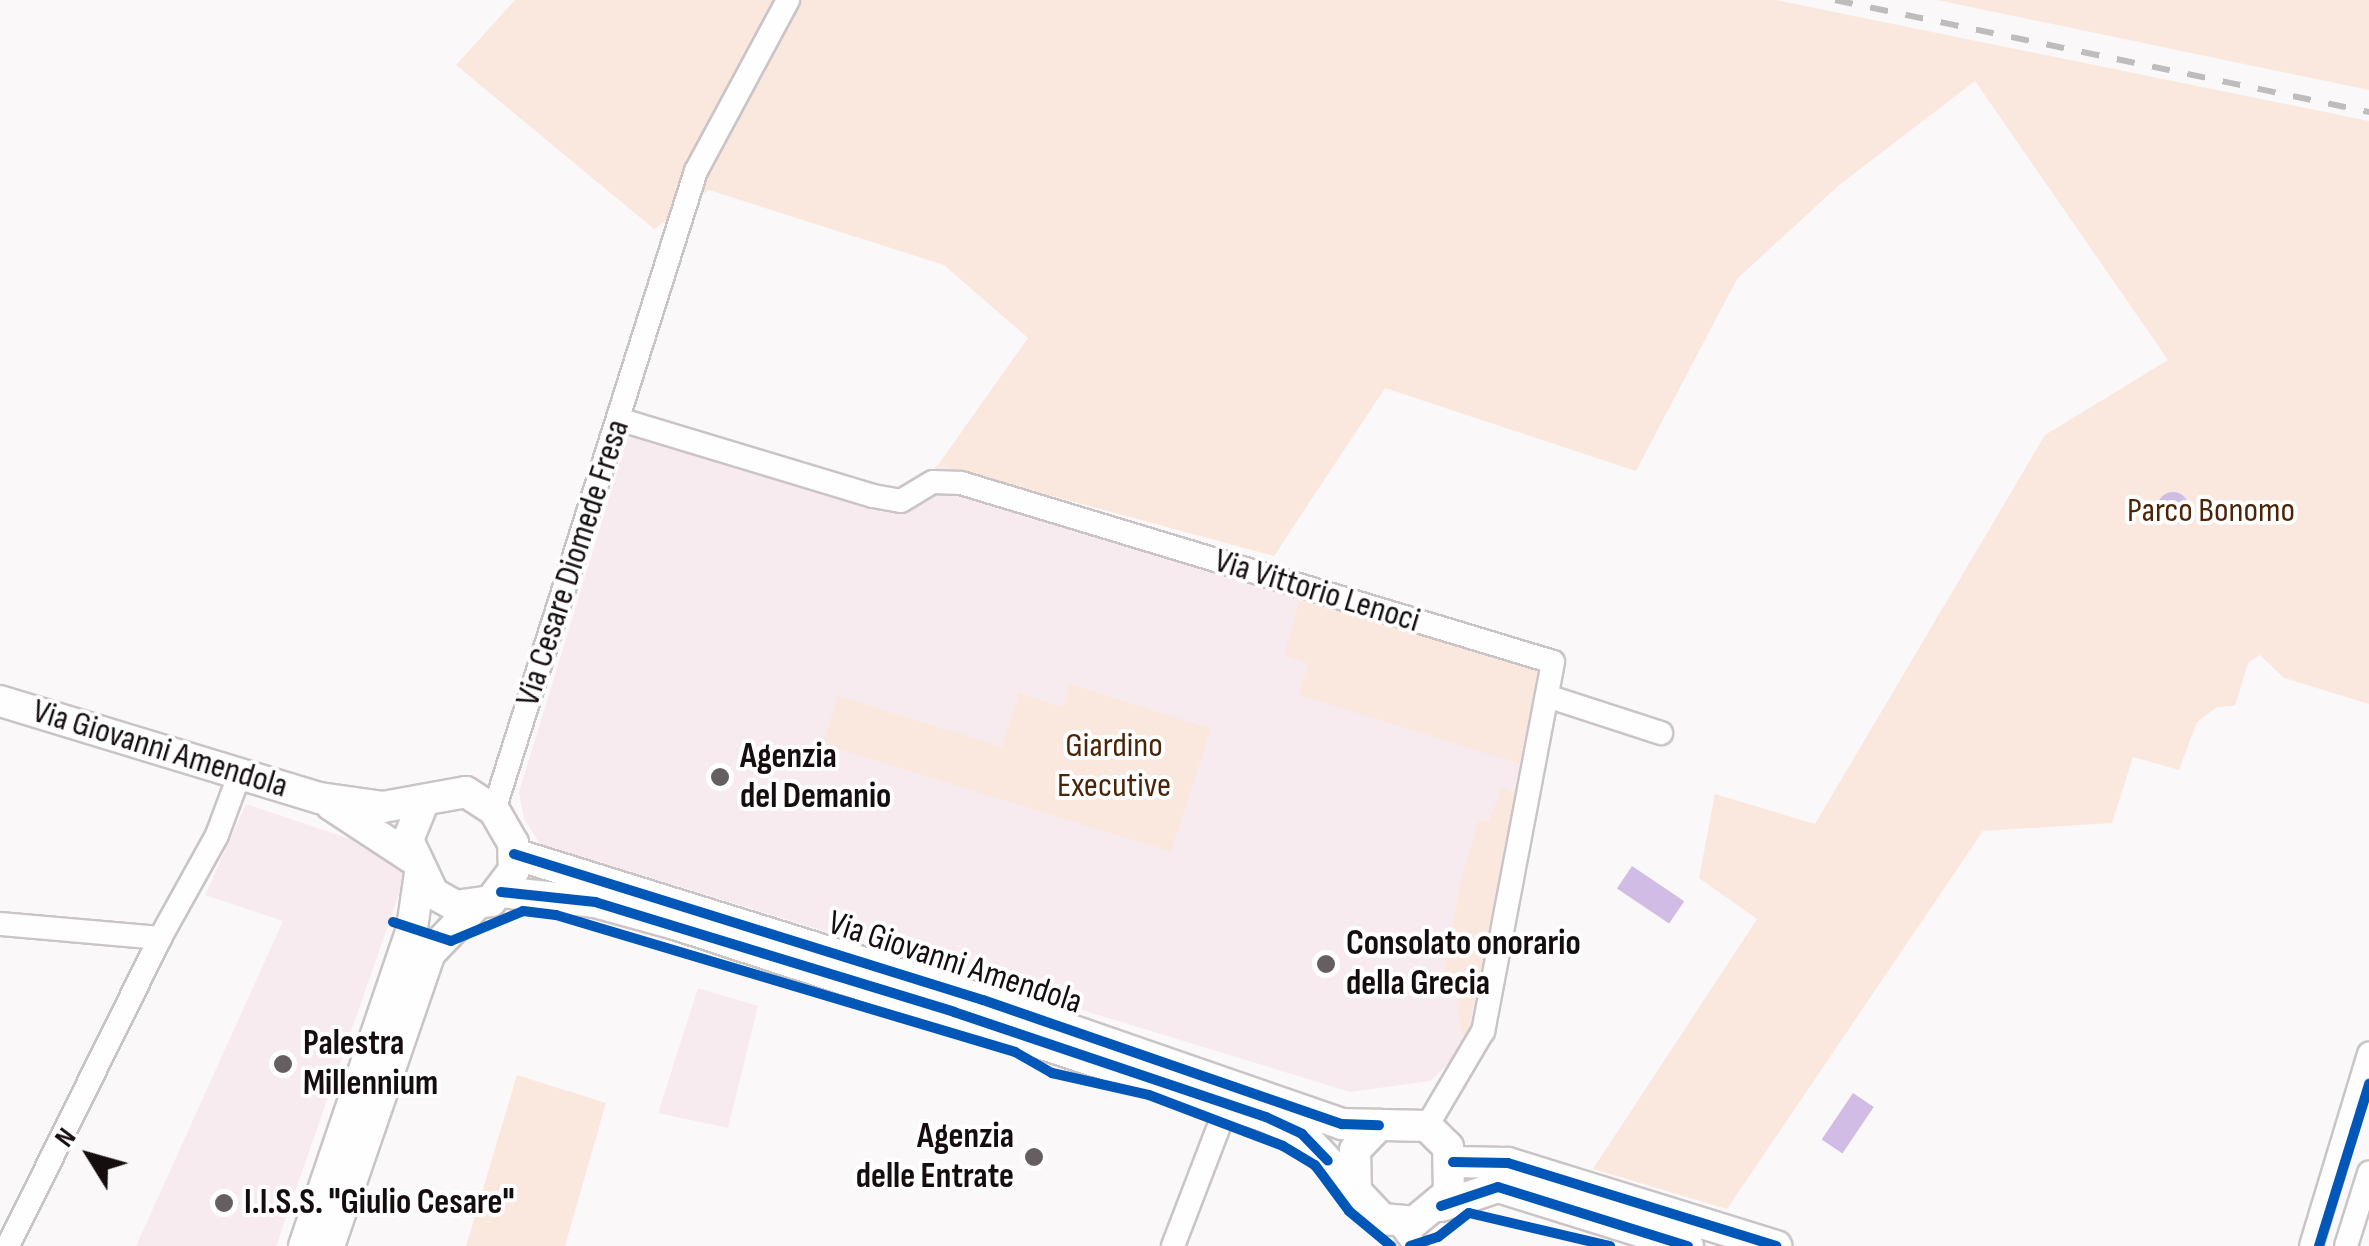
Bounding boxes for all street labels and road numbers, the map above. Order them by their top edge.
street label: Via Cesare Diomede Fresa [507,414,639,712]
street label: Via Vittorio Lenoci [1209,540,1425,642]
street label: Via Giovanni Amendola [27,690,293,808]
street label: Via Giovanni Amendola [823,902,1087,1024]

